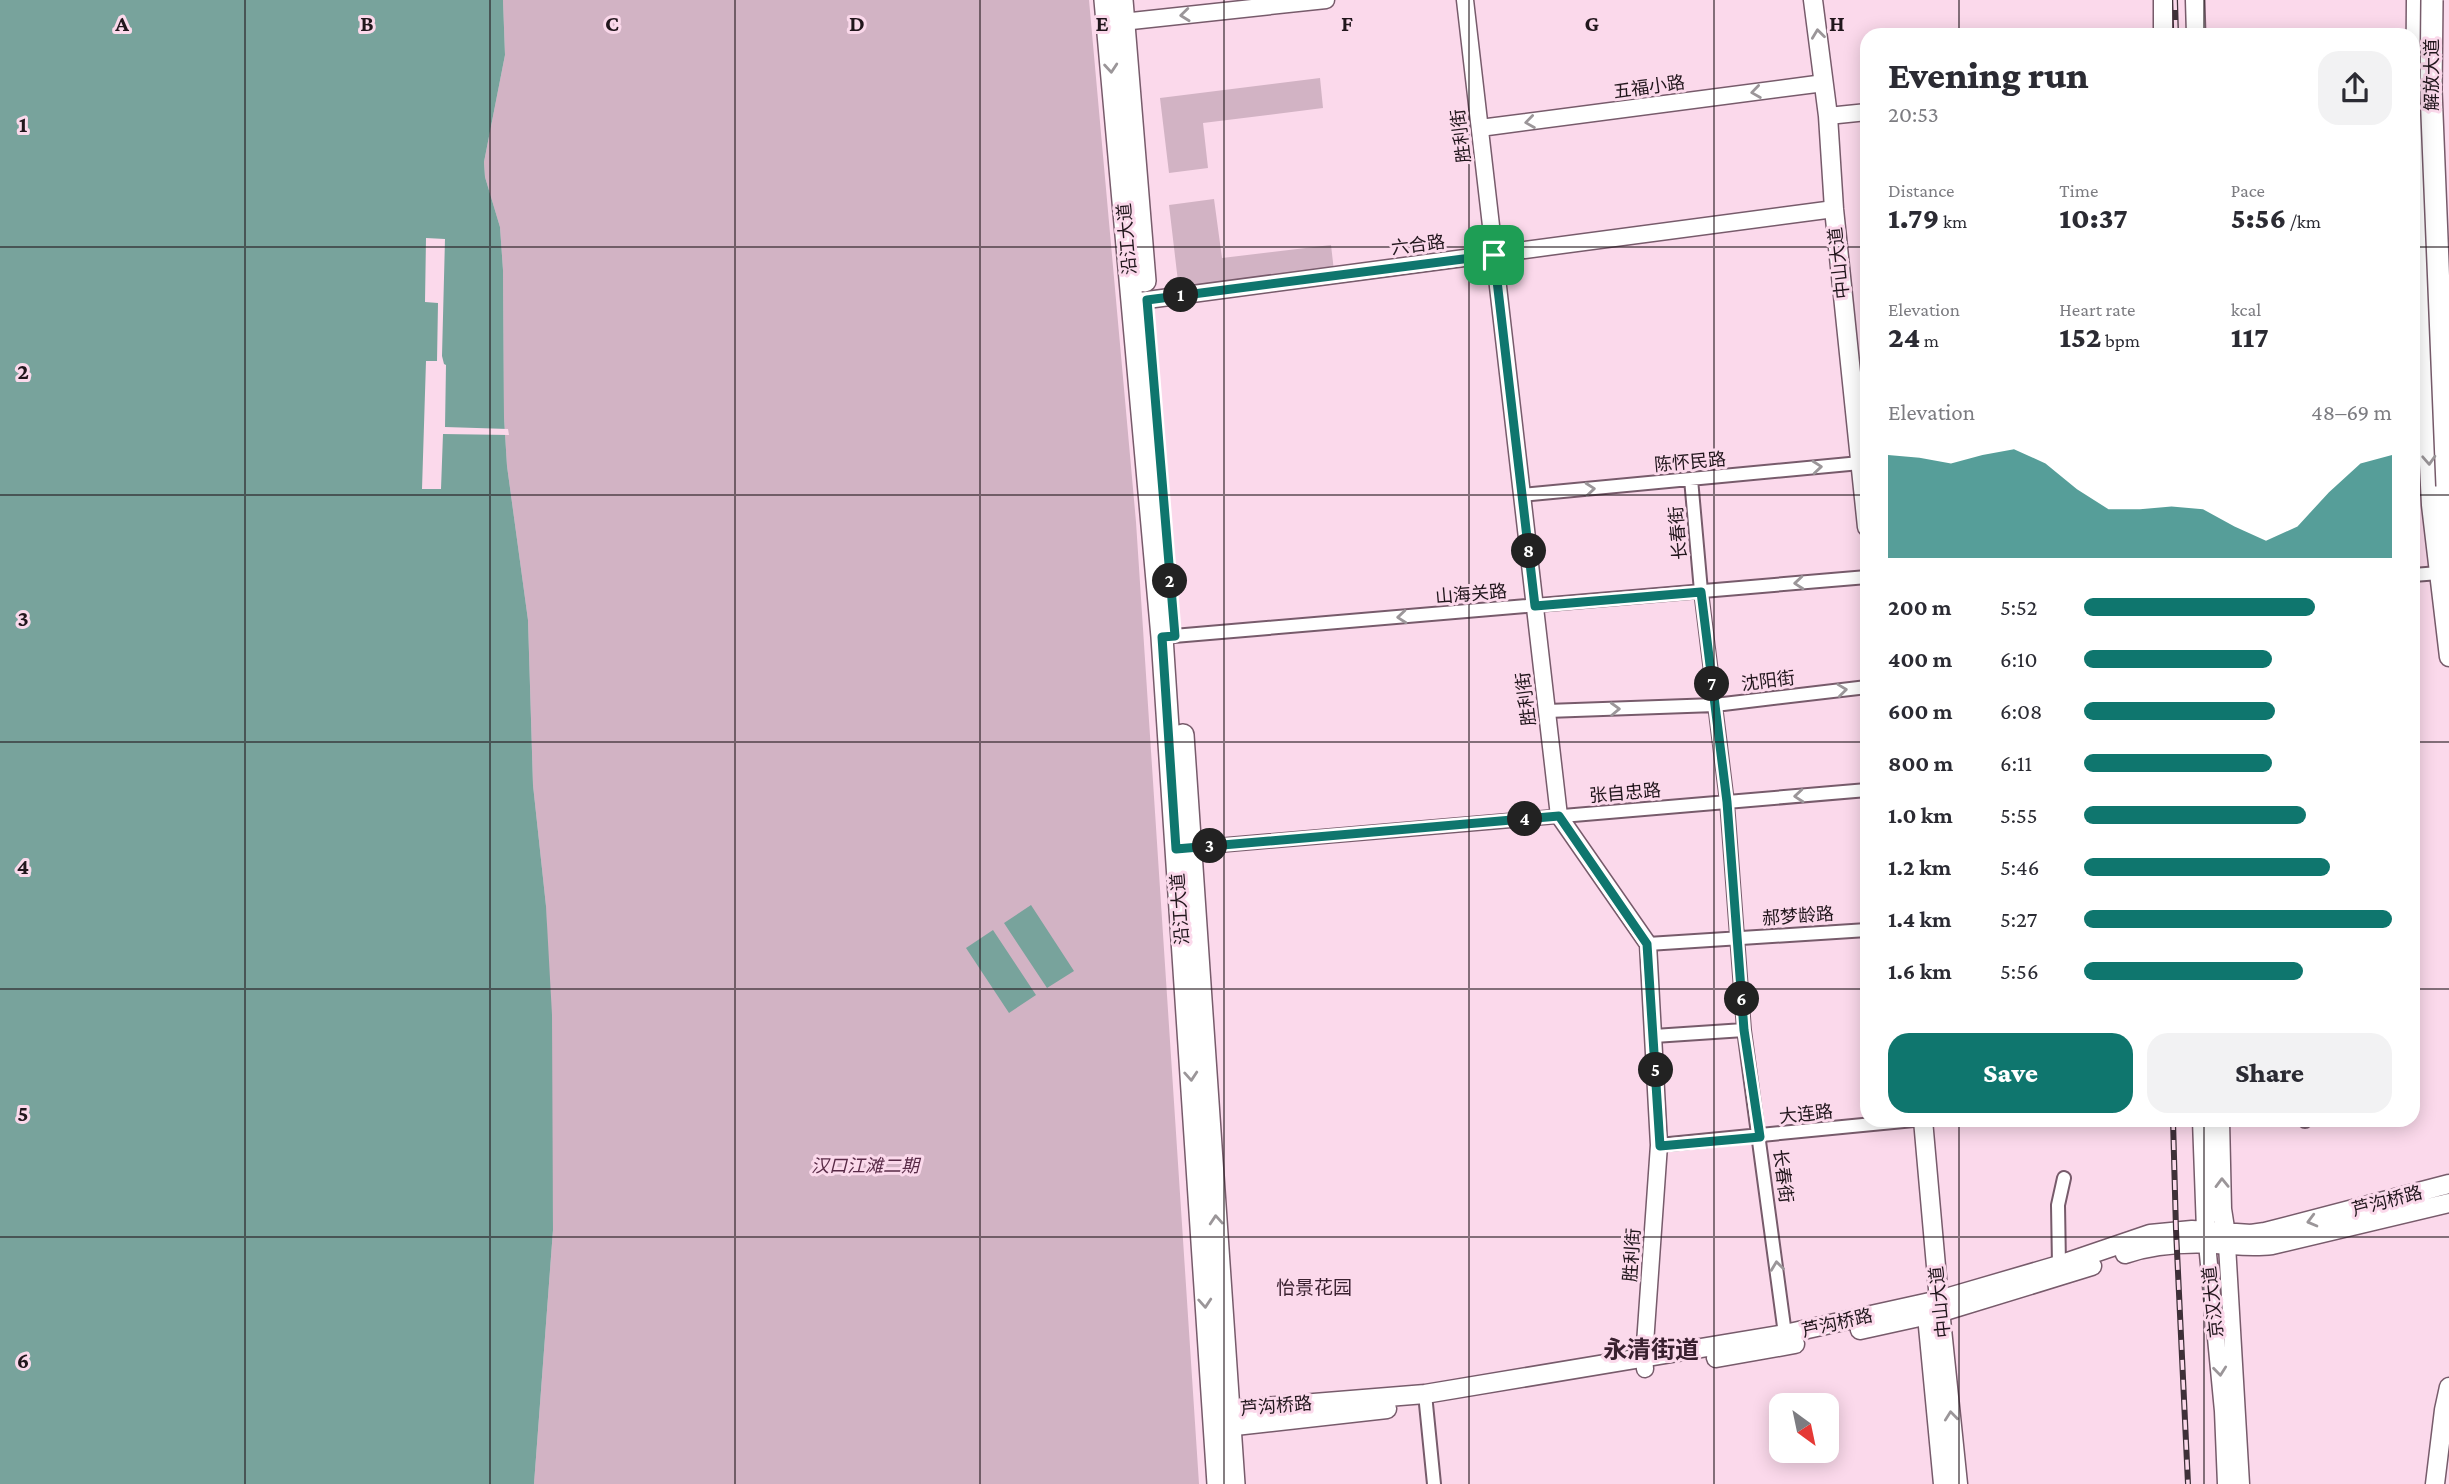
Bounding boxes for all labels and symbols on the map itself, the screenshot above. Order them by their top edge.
one-way arrow [1179,7,1190,22]
text: A [114,10,129,36]
text: B [360,10,374,36]
text: C [605,10,619,36]
text: D [849,10,865,36]
text: E [1095,10,1109,36]
text: F [1341,10,1353,36]
text: G [1585,10,1600,36]
text: H [1829,10,1845,36]
one-way arrow [1810,28,1825,39]
street label: 解放大道 [2422,39,2442,111]
one-way arrow [1103,63,1118,74]
street label: 五福小路 [1612,72,1686,102]
one-way arrow [1750,84,1762,99]
street label: 胜利街 [1448,108,1474,164]
text: 1 [19,111,28,137]
one-way arrow [1525,114,1536,129]
street label: 沿江大道 [1114,202,1140,276]
pin [1464,225,1524,285]
street label: 中山大道 [1825,226,1853,300]
street label: 六合路 [1390,232,1446,258]
pin: 1 [1164,278,1198,312]
text: 2 [17,358,29,384]
street label: 陈怀民路 [1653,449,1727,475]
one-way arrow [2421,455,2436,466]
one-way arrow [1811,460,1822,475]
one-way arrow [1585,482,1596,497]
street label: 长春街 [1666,505,1690,561]
pin: 8 [1512,534,1546,568]
pin: 2 [1152,564,1188,598]
one-way arrow [1793,575,1804,590]
street label: 山海关路 [1434,581,1508,607]
text: 3 [17,605,29,631]
one-way arrow [1396,609,1407,624]
pin: 7 [1694,666,1730,702]
street label: 沈阳街 [1740,668,1796,694]
street label: 胜利街 [1513,671,1539,727]
one-way arrow [1836,683,1848,698]
one-way arrow [1610,701,1621,716]
street label: 张自忠路 [1588,780,1662,806]
one-way arrow [1793,788,1804,803]
pin: 4 [1508,802,1542,836]
pin: 3 [1192,828,1228,864]
text: 4 [17,853,29,879]
street label: 沿江大道 [1168,872,1192,946]
street label: 郝梦龄路 [1761,904,1835,928]
pin: 6 [1724,982,1760,1016]
pin: 5 [1638,1052,1674,1088]
one-way arrow [1183,1071,1198,1082]
text: 5 [17,1100,29,1126]
street label: 大连路 [1778,1101,1834,1127]
street label: 长春街 [1770,1148,1796,1204]
park label: 汉口江滩二期 [811,1156,922,1176]
one-way arrow [2214,1177,2229,1188]
street label: 芦沟桥路 [2350,1182,2424,1220]
one-way arrow [2306,1212,2318,1227]
one-way arrow [1209,1214,1224,1225]
street label: 胜利街 [1620,1227,1644,1283]
one-way arrow [1769,1261,1784,1272]
street label: 中山大道 [1926,1265,1954,1339]
street label: 京汉大道 [2199,1265,2227,1339]
district label: 怡景花园 [1276,1277,1352,1298]
one-way arrow [1197,1298,1212,1309]
street label: 芦沟桥路 [1800,1305,1874,1341]
district label: 永清街道 [1603,1336,1699,1363]
text: 6 [17,1347,29,1373]
one-way arrow [2212,1366,2227,1377]
street label: 芦沟桥路 [1239,1393,1313,1419]
north arrow [1769,1393,1839,1463]
one-way arrow [1944,1410,1959,1422]

